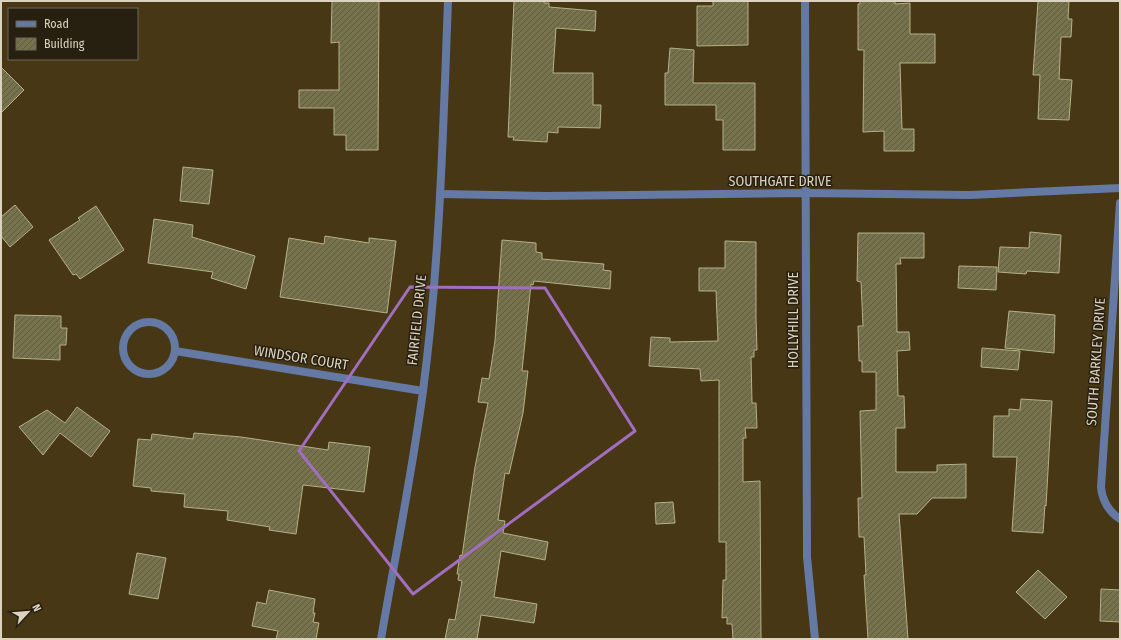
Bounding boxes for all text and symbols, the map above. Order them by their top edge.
legend [8,8,138,60]
text: Road [44,17,69,31]
text: Building [44,37,85,51]
street label: SOUTHGATE DRIVE [728,173,832,190]
street label: HOLLYHILL DRIVE [785,271,802,368]
street label: FAIRFIELD DRIVE [404,273,430,366]
street label: SOUTH BARKLEY DRIVE [1083,297,1109,427]
street label: WINDSOR COURT [253,342,350,374]
north arrow [8,592,48,632]
text: N [29,602,44,614]

